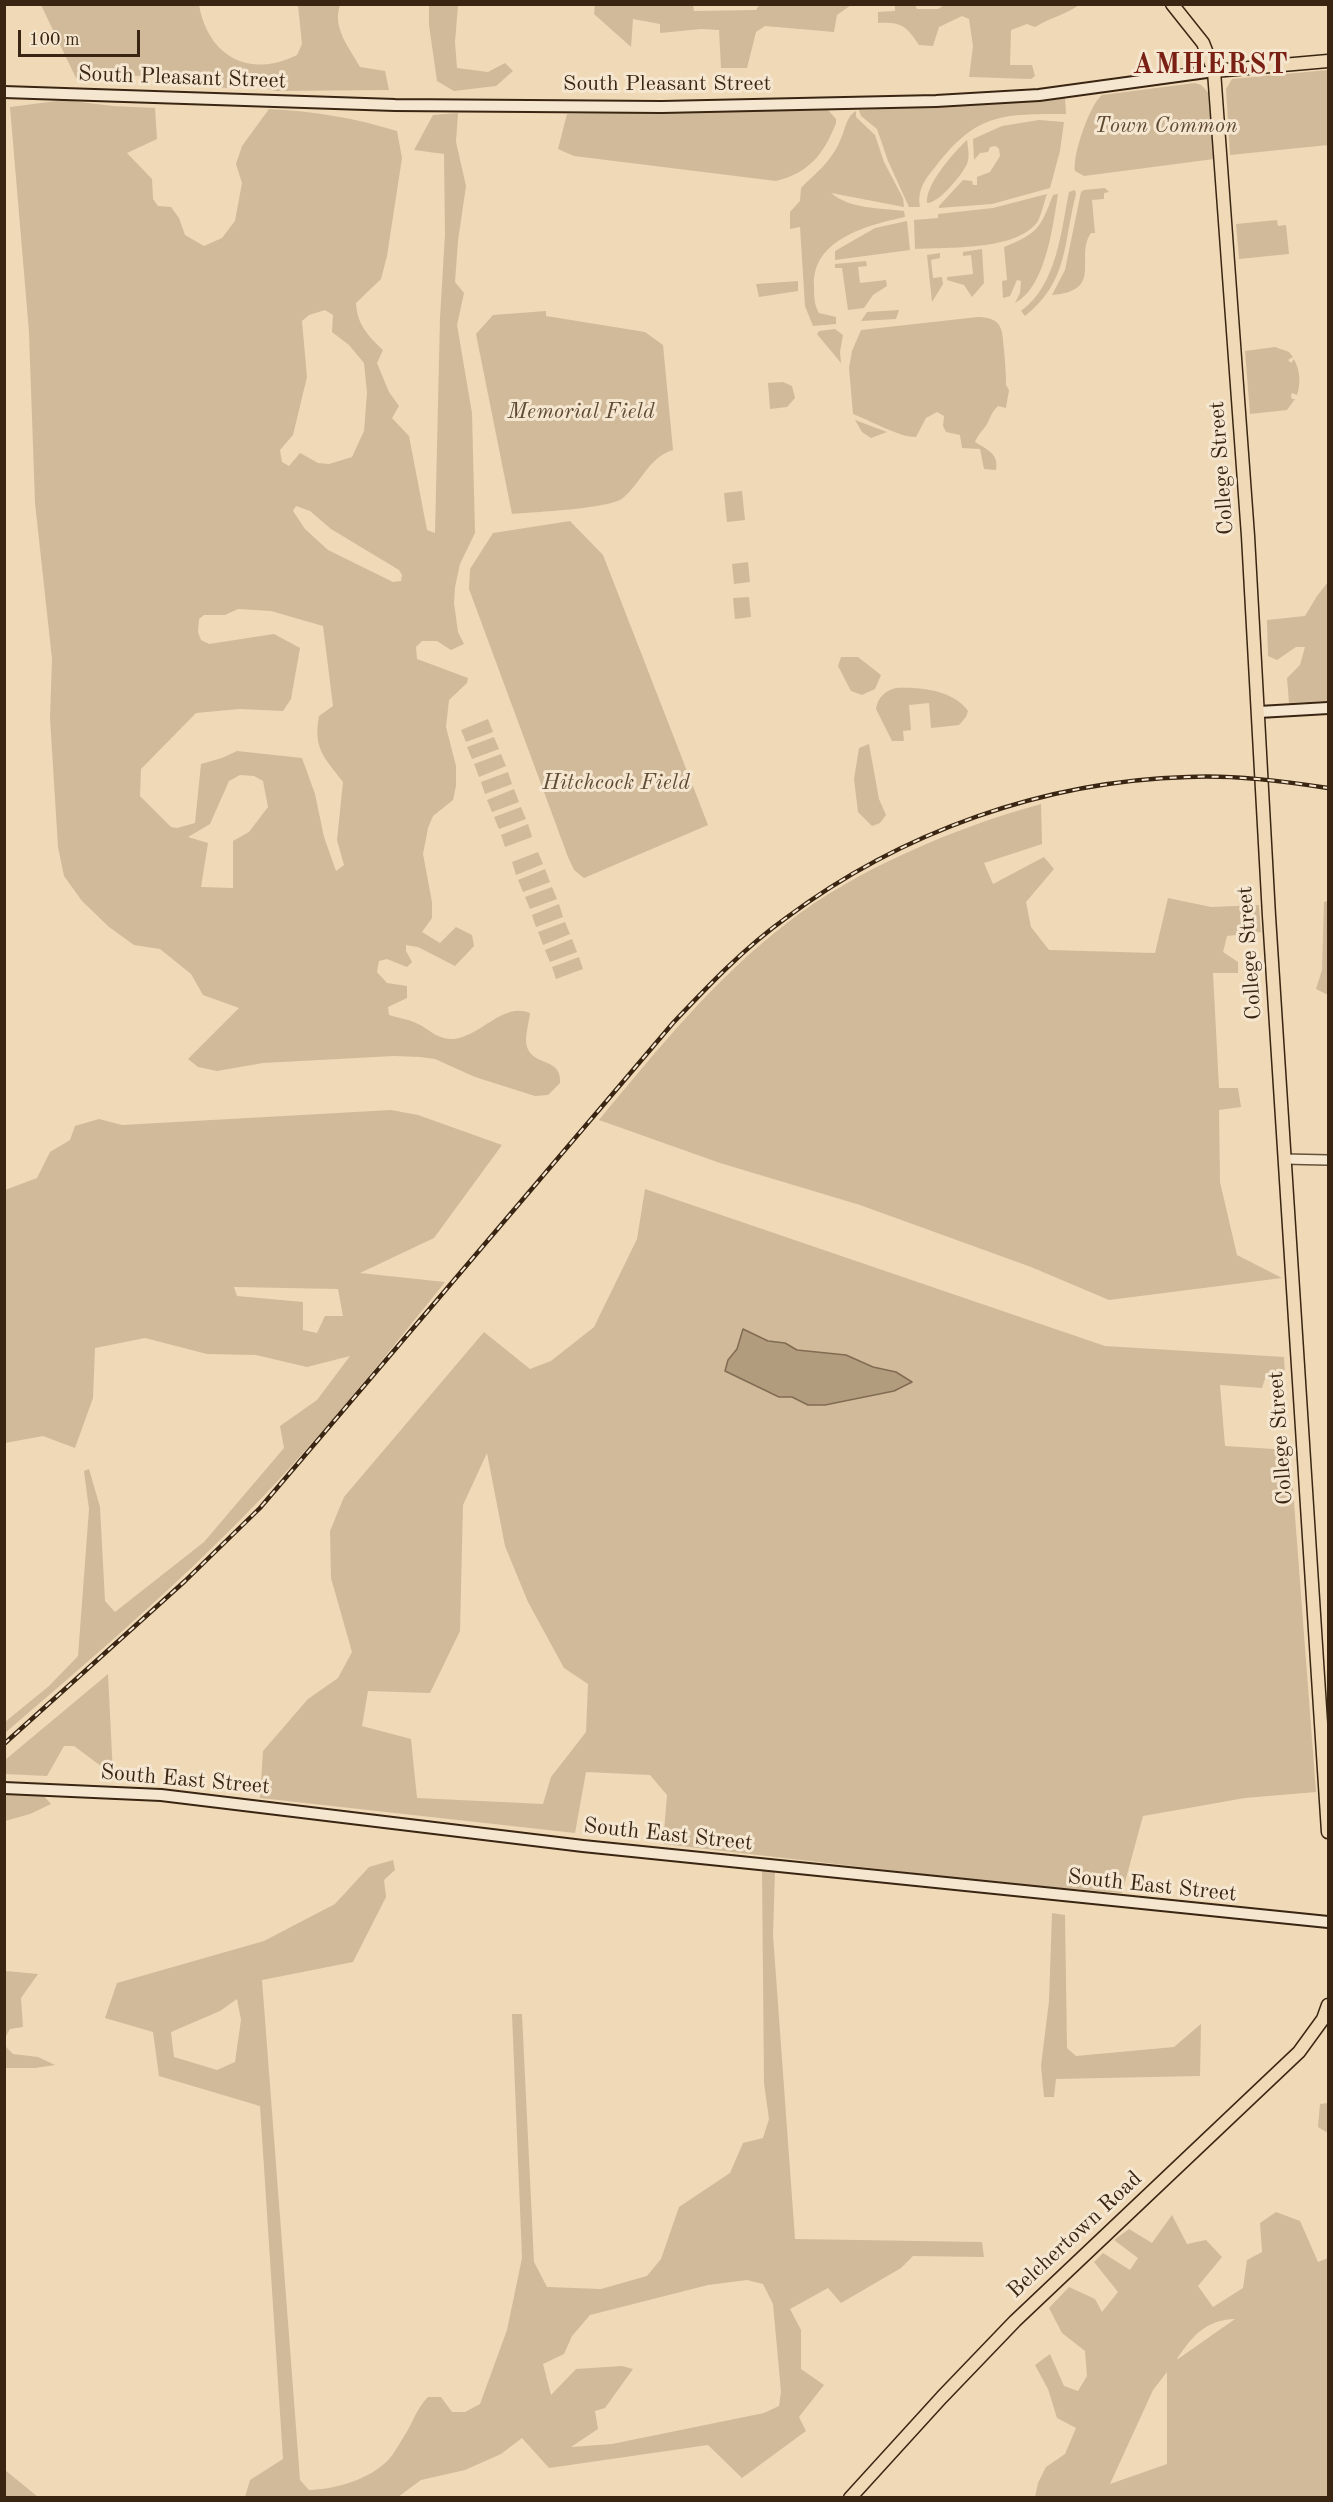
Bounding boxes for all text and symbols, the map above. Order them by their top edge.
scale bar [21,18,142,56]
text: 100 m [29,31,80,49]
district label: AMHERST [1133,49,1289,83]
street label: South Pleasant Street [77,61,287,95]
street label: South Pleasant Street [563,71,771,97]
park label: Town Common [1095,113,1237,139]
park label: Memorial Field [507,399,655,425]
street label: College Street [1204,400,1240,536]
park label: Hitchcock Field [542,770,690,796]
street label: College Street [1232,885,1268,1021]
street label: College Street [1263,1370,1299,1506]
street label: South East Street [99,1759,271,1801]
street label: South East Street [582,1813,754,1857]
street label: South East Street [1066,1864,1238,1908]
street label: Belchertown Road [1002,2166,1148,2304]

